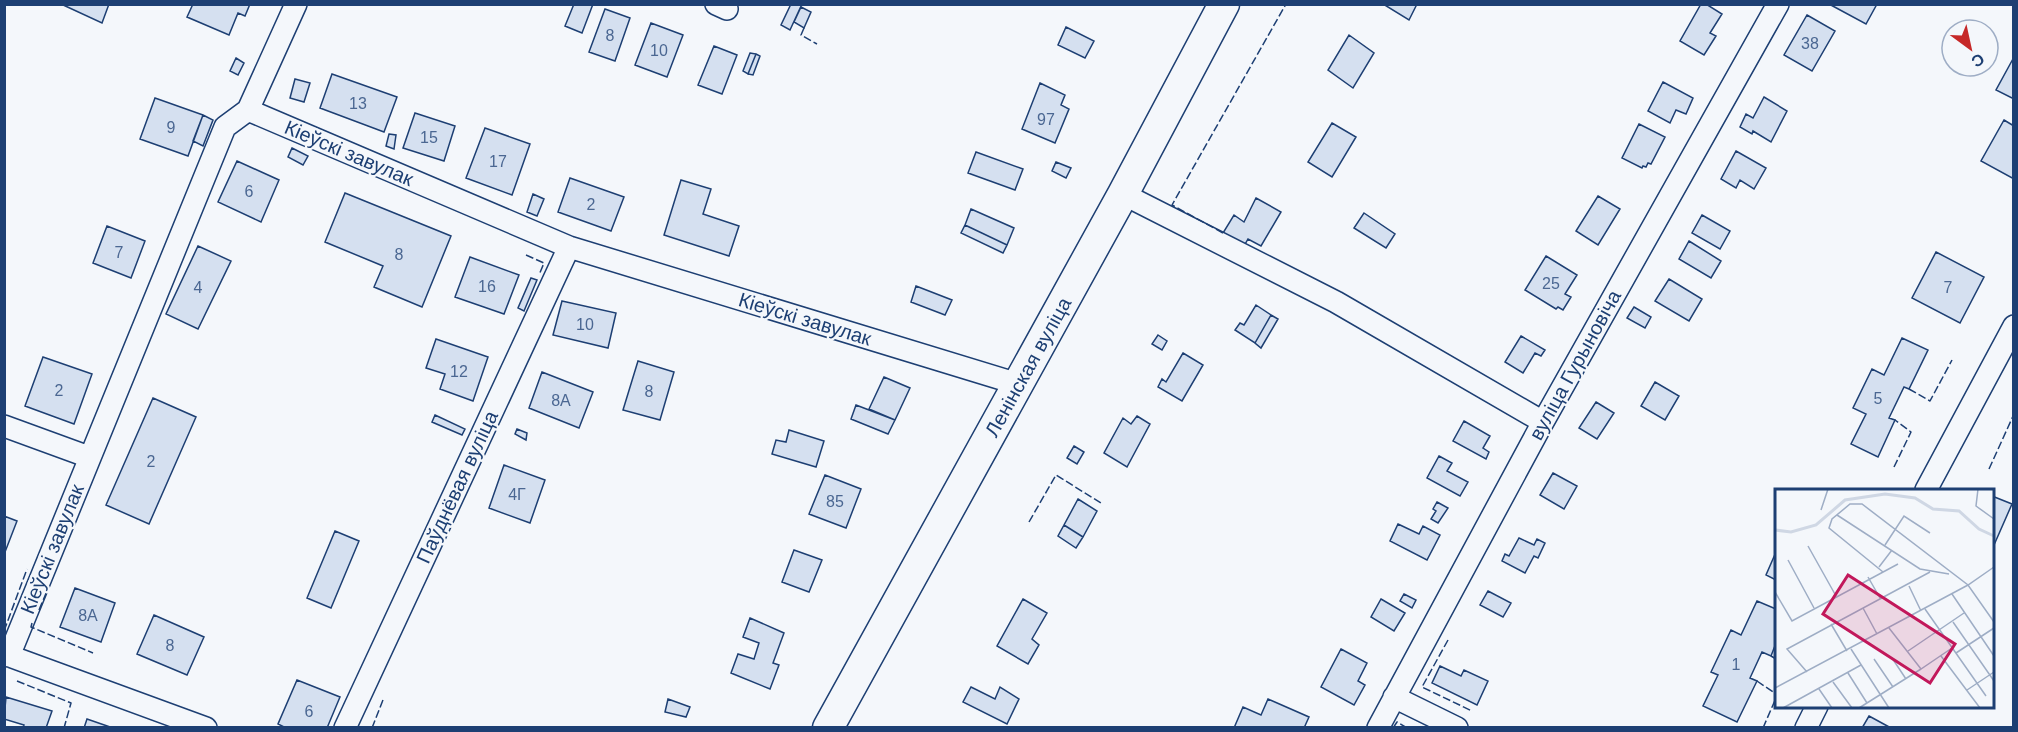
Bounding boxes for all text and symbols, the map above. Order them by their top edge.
north arrow [1940,18,2000,78]
house number: 8 [606,27,615,44]
house number: 38 [1801,35,1819,52]
house number: 10 [650,42,668,59]
text: С [1968,50,1987,71]
house number: 13 [349,95,367,112]
house number: 97 [1037,111,1055,128]
street label: Кіеўскі завулак [281,116,417,190]
house number: 9 [167,119,176,136]
house number: 15 [420,129,438,146]
house number: 17 [489,153,507,170]
house number: 6 [245,183,254,200]
house number: 2 [587,196,596,213]
house number: 7 [115,244,124,261]
house number: 8 [395,246,404,263]
house number: 25 [1542,275,1560,292]
house number: 16 [478,278,496,295]
house number: 4 [194,279,203,296]
house number: 7 [1944,279,1953,296]
street label: вуліца Гурыновіча [1525,286,1626,444]
street label: Кіеўскі завулак [736,288,874,350]
street label: Ленінская вуліца [981,293,1076,441]
house number: 10 [576,316,594,333]
house number: 12 [450,363,468,380]
house number: 2 [55,382,64,399]
house number: 8 [645,383,654,400]
house number: 5 [1874,390,1883,407]
house number: 8А [551,392,571,409]
street label: Паўднёвая вуліца [412,406,502,567]
house number: 2 [147,453,156,470]
street label: Кіеўскі завулак [16,481,88,617]
house number: 4Г [508,486,526,503]
inset map [1775,489,1994,708]
house number: 85 [826,493,844,510]
house number: 8А [78,607,98,624]
house number: 8 [166,637,175,654]
house number: 1 [1732,656,1741,673]
house number: 6 [305,703,314,720]

